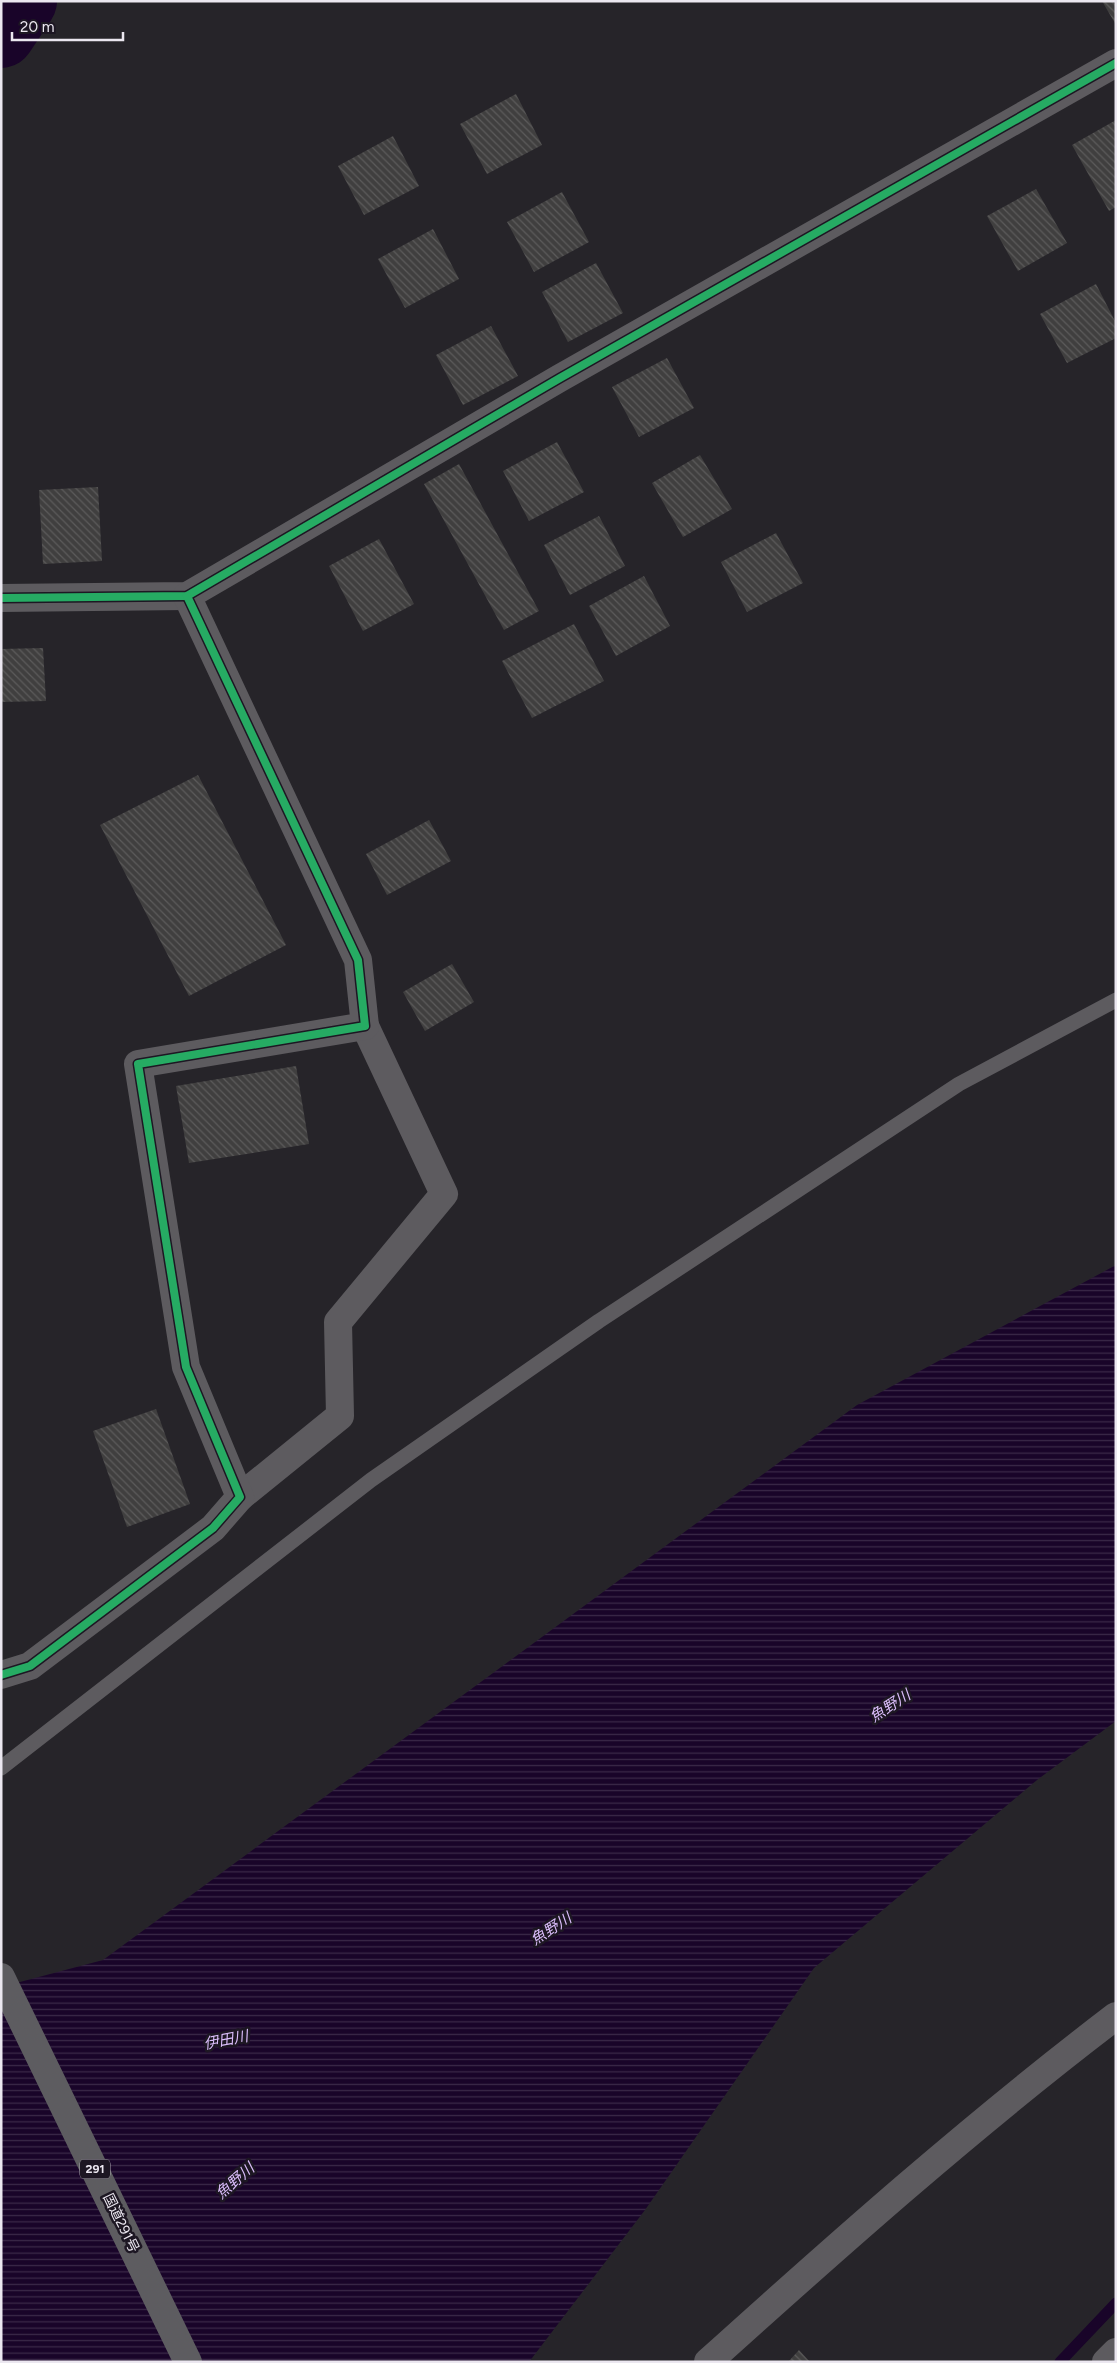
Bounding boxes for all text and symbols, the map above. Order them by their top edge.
scale bar [12,10,124,42]
text: 20 m [20,18,54,36]
water label: 魚野川 [866,1685,915,1726]
water label: 魚野川 [527,1908,576,1949]
water label: 伊田川 [202,2026,252,2053]
water label: 魚野川 [212,2158,259,2203]
road number: 291 [80,2160,110,2178]
street label: 国道291号 [99,2191,143,2255]

